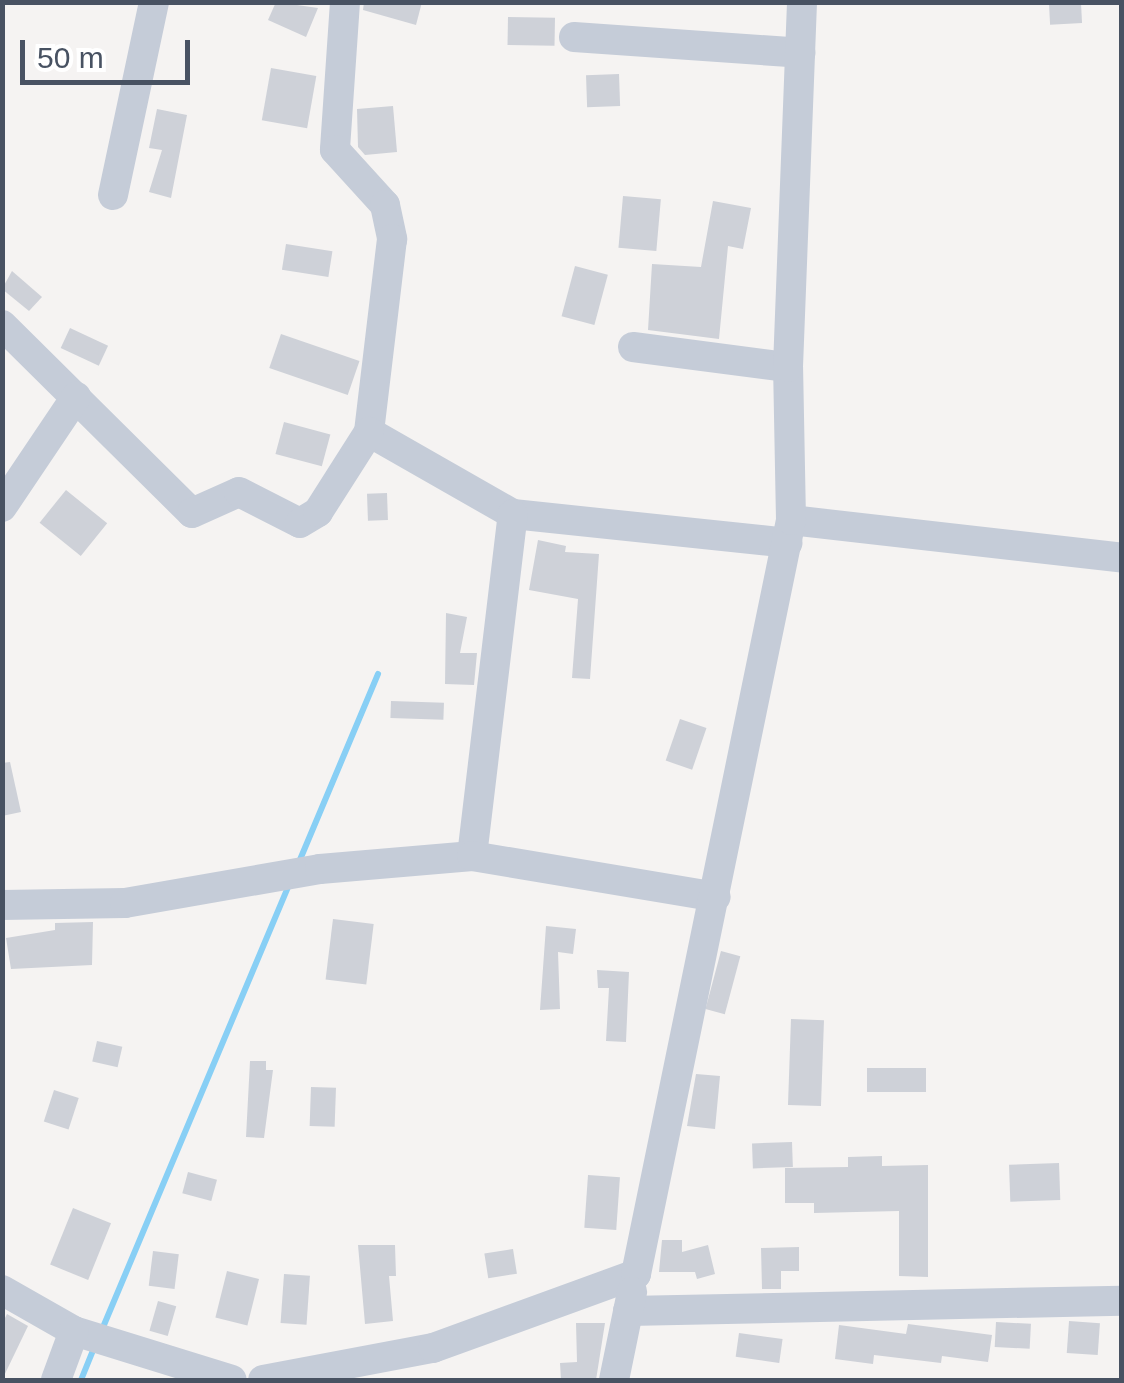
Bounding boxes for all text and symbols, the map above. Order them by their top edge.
scale bar [25,20,195,82]
text: 50 m [37,41,104,74]

